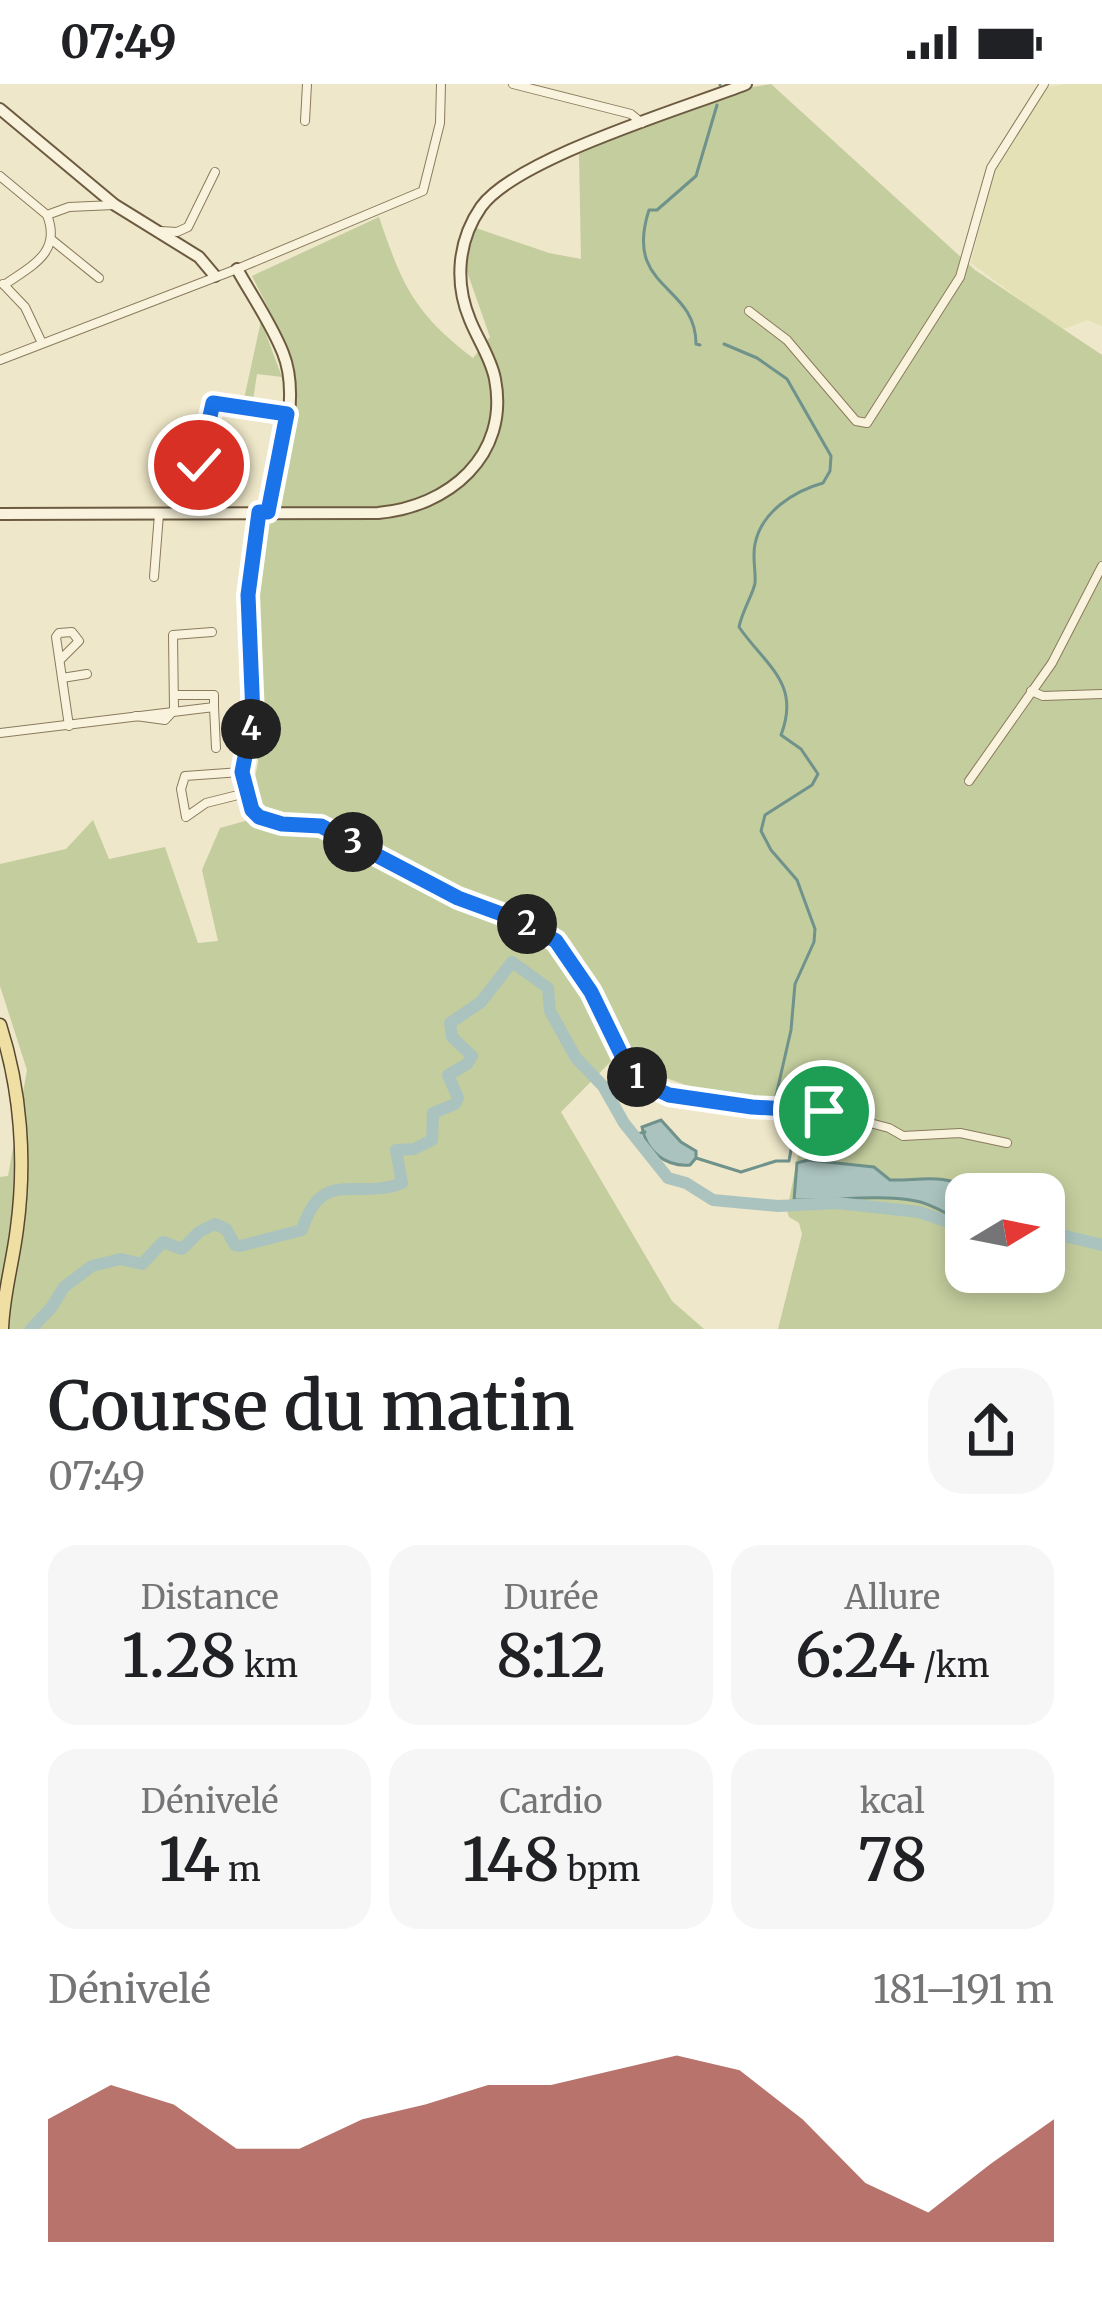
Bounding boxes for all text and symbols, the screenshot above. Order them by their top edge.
text: 07:49 [60,14,177,70]
pin [148,414,250,516]
icon: check [166,432,232,498]
pin: 4 [221,699,281,759]
text: 4 [241,708,261,749]
pin: 3 [323,812,383,872]
text: 3 [344,821,362,862]
pin: 2 [497,894,557,954]
text: 2 [517,903,537,944]
pin: 1 [607,1047,667,1107]
text: 1 [629,1056,645,1097]
pin [773,1060,875,1162]
icon: arrive [791,1078,857,1144]
north arrow [945,1173,1065,1293]
map controls [945,1173,1065,1293]
text: Course du matin [48,1365,575,1448]
button: share [928,1368,1054,1494]
text: 07:49 [48,1452,145,1501]
text: Distance [141,1577,279,1618]
text: Durée [504,1577,598,1618]
text: Allure [845,1577,940,1618]
text: 1.28 [121,1618,236,1693]
text: 8:12 [496,1618,606,1693]
text: 6:24 [795,1618,915,1693]
text: km [236,1645,298,1686]
text: /km [915,1645,990,1686]
text: Dénivelé [141,1781,279,1822]
text: Cardio [499,1781,603,1822]
text: kcal [860,1781,925,1822]
text: 14 [159,1822,220,1897]
text: 148 [462,1822,560,1897]
text: 78 [858,1822,927,1897]
text: m [220,1849,261,1890]
text: bpm [560,1849,640,1890]
text: Dénivelé [48,1965,211,2014]
text: 181–191 m [873,1965,1054,2014]

